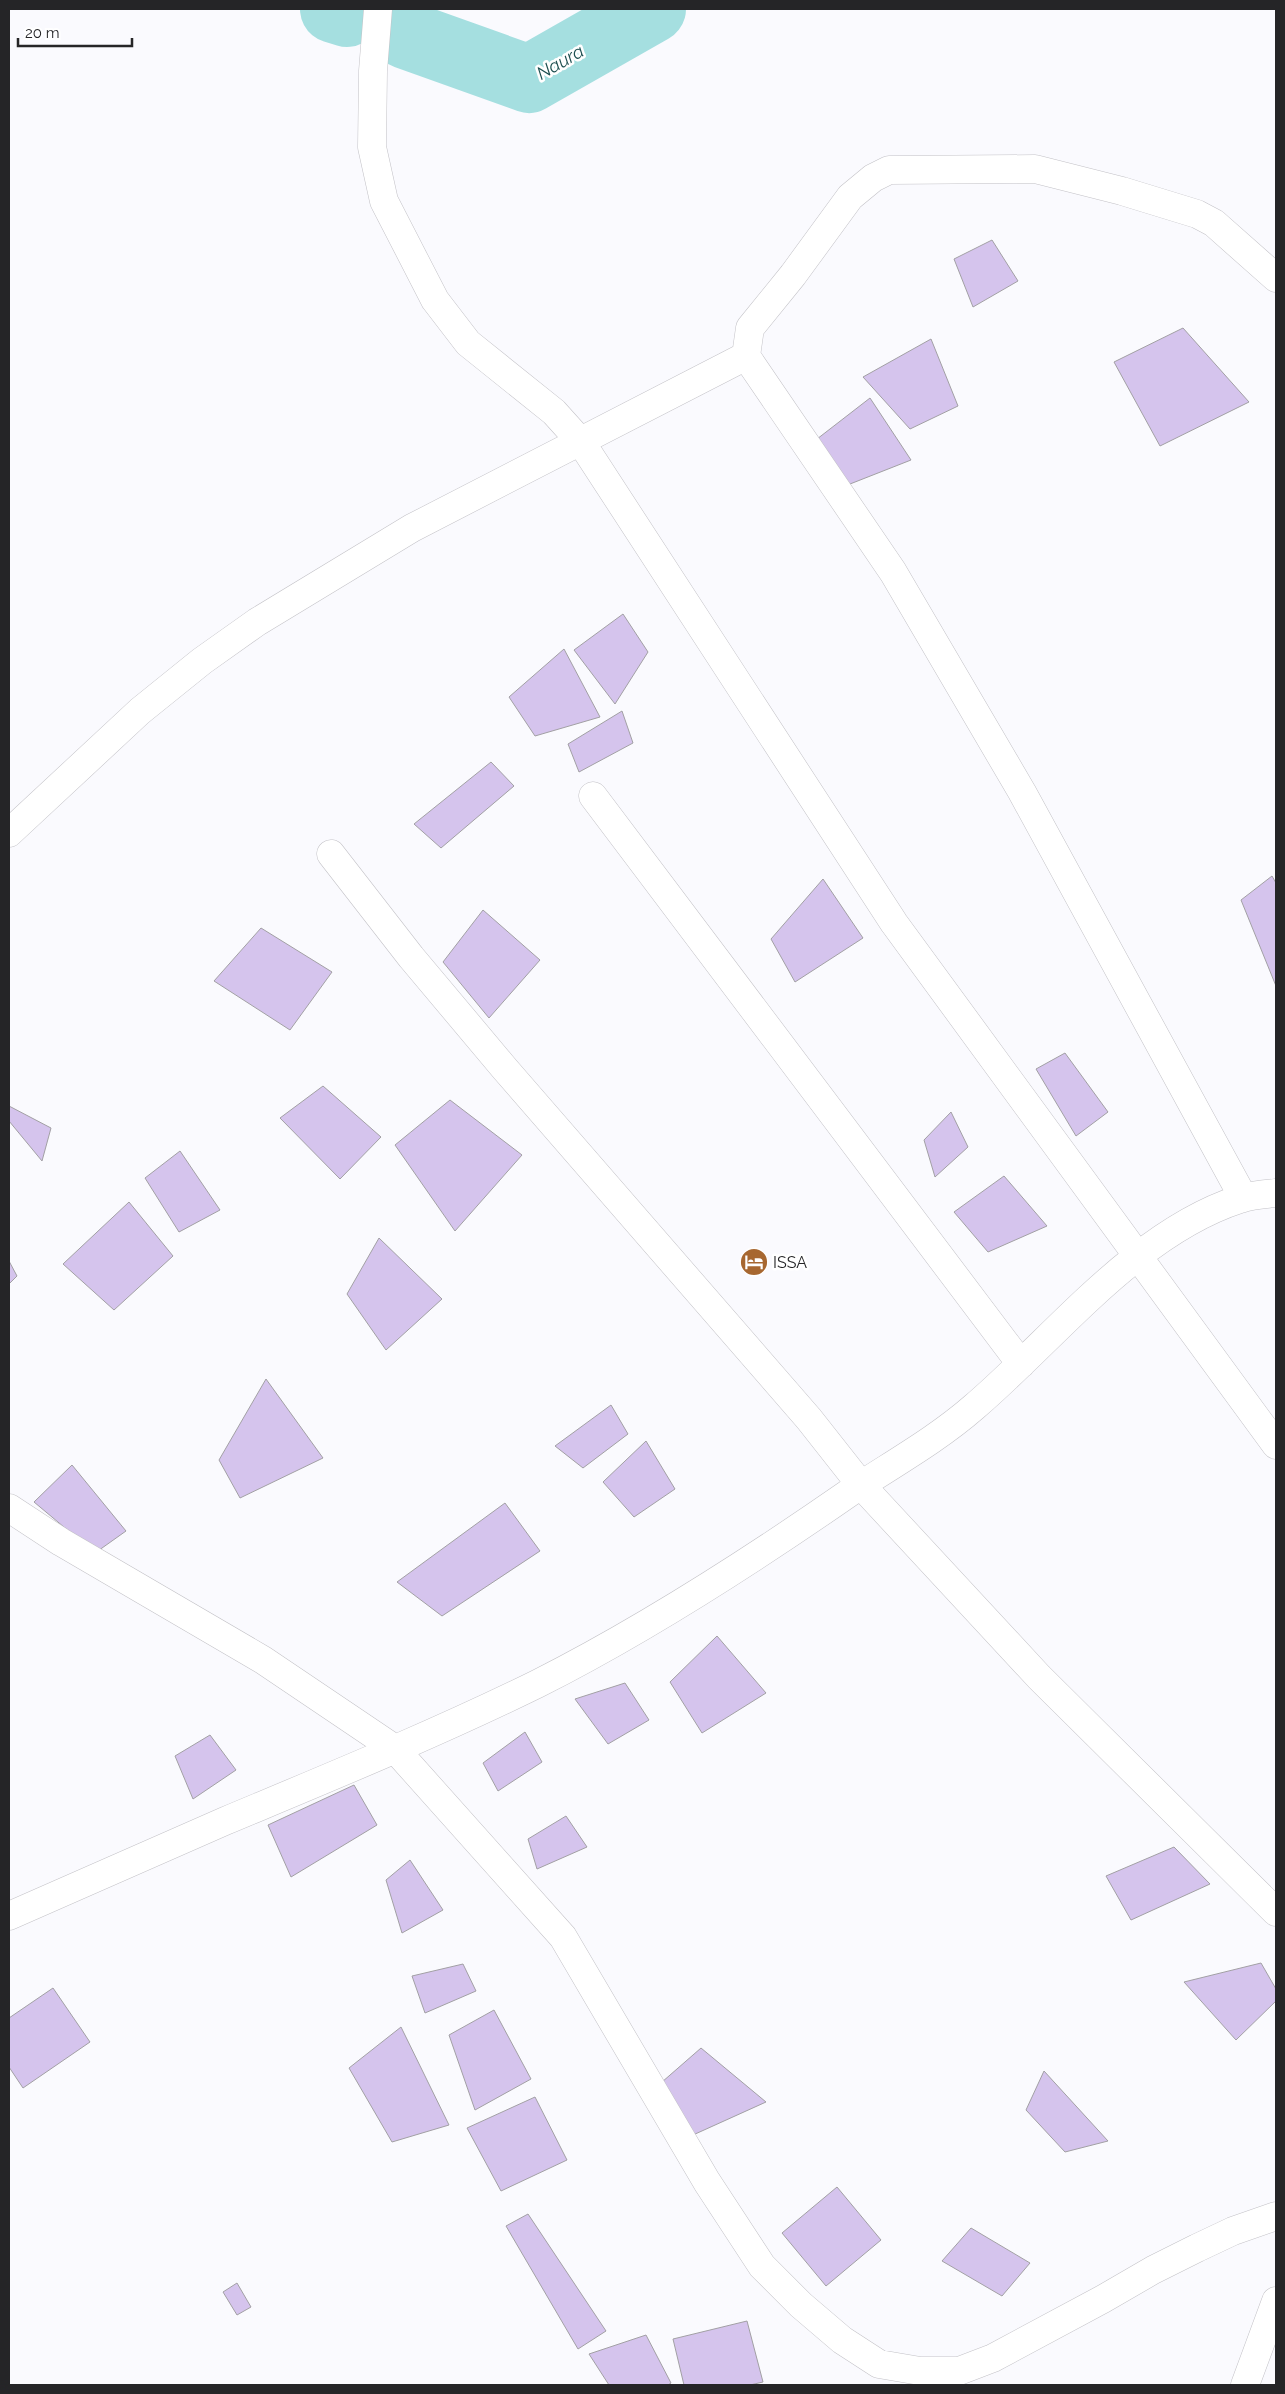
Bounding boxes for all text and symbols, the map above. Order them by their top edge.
scale bar [18,15,131,47]
text: 20 m [25,24,60,42]
water label: Naura [533,40,587,84]
hotel icon: ISSA [739,1247,769,1277]
place label: ISSA [773,1253,807,1272]

